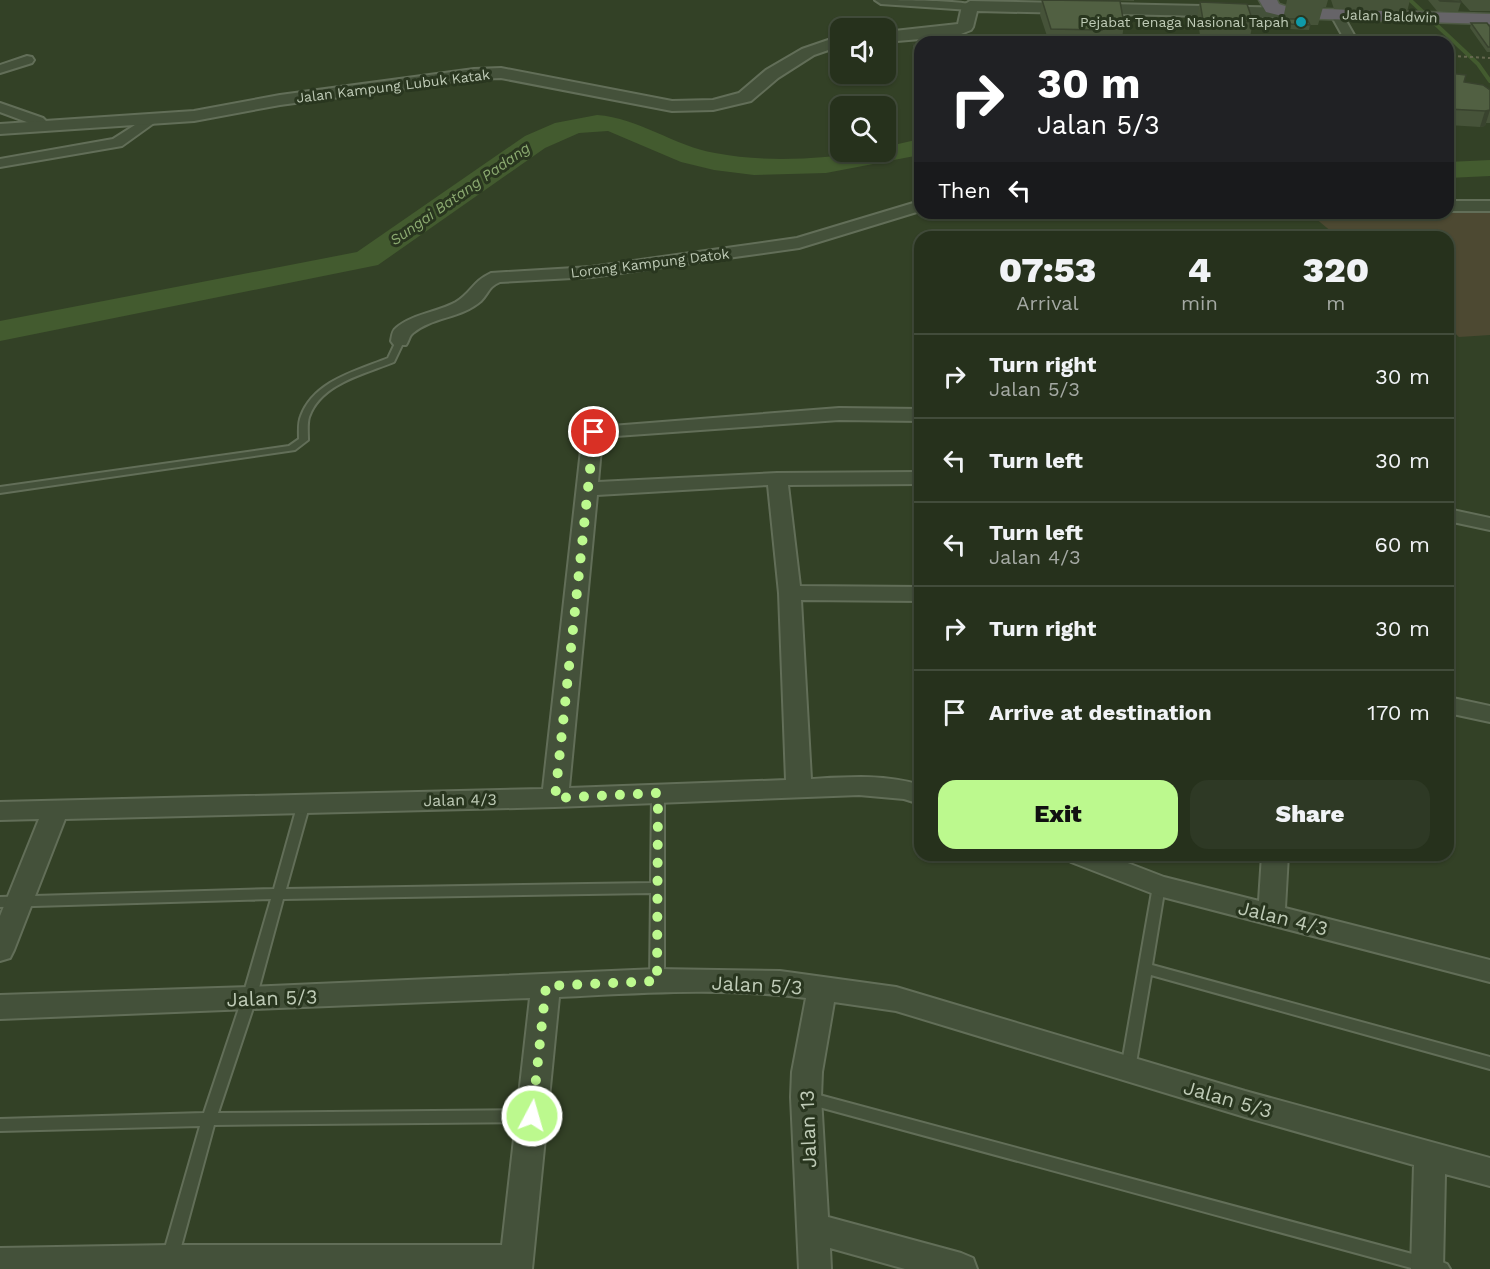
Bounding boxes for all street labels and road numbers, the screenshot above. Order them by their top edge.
street label: Jalan Baldwin [1342,6,1438,26]
street label: Jalan Kampung Lubuk Katak [295,66,491,106]
street label: Lorong Kampung Datok [570,245,730,281]
street label: Jalan 4/3 [423,790,497,810]
street label: Jalan 4/3 [1236,895,1330,941]
street label: Jalan 5/3 [711,971,803,999]
street label: Jalan 5/3 [226,984,318,1012]
street label: Jalan 5/3 [1181,1075,1275,1123]
street label: Jalan 13 [795,1090,821,1168]

